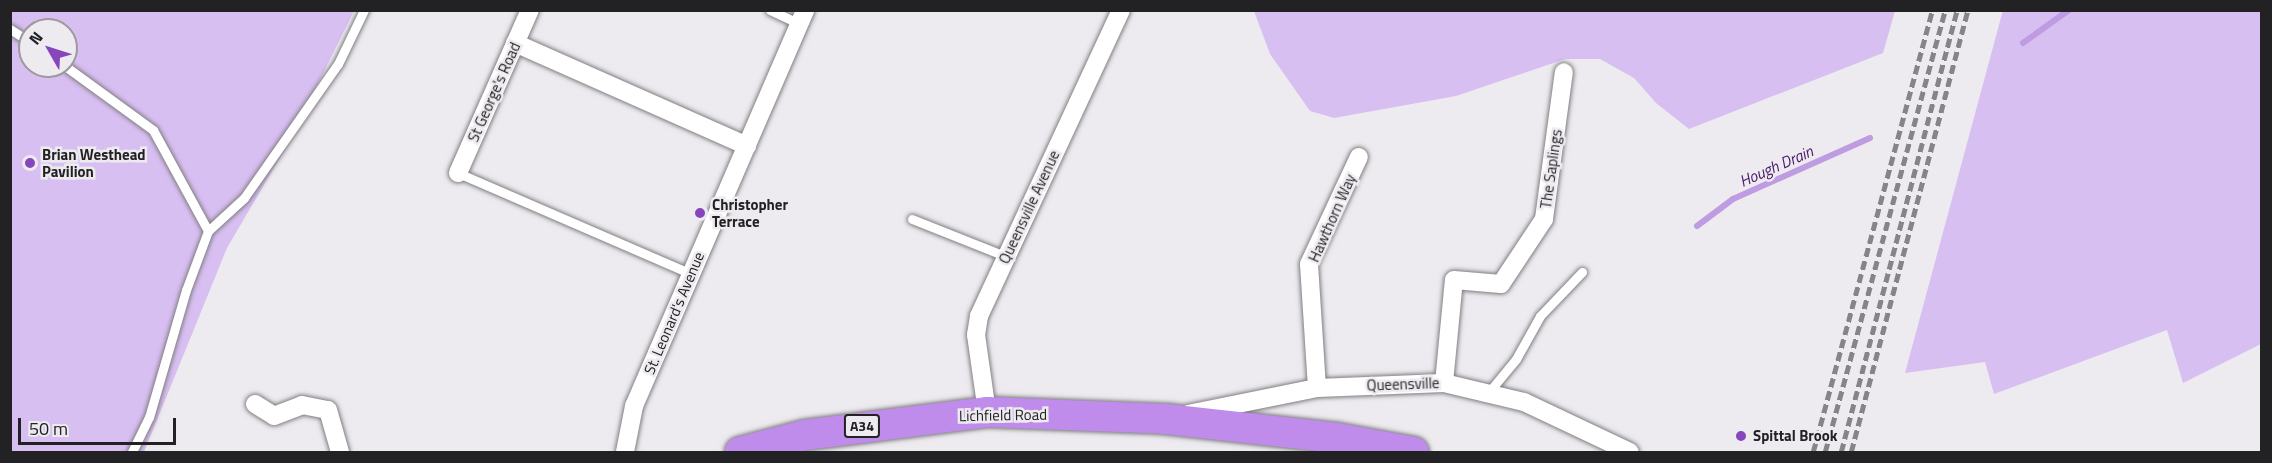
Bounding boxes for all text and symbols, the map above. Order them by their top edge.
north arrow [18,18,78,78]
text: N [23,26,48,50]
street label: St George's Road [464,39,524,145]
street label: The Saplings [1537,128,1565,210]
water label: Hough Drain [1736,141,1816,191]
place label: Brian Westhead Pavilion [42,145,146,180]
street label: Queensville Avenue [995,147,1063,267]
marker: Brian Westhead Pavilion [23,156,37,170]
street label: Hawthorn Way [1305,171,1359,265]
place label: Christopher Terrace [712,195,788,230]
marker: Christopher Terrace [693,206,707,220]
street label: St. Leonard's Avenue [640,249,708,377]
street label: Queensville [1366,374,1440,394]
street label: Lichfield Road [959,405,1047,425]
scale bar [21,406,178,444]
text: 50 m [29,415,68,442]
road number: A34 [842,415,882,437]
place label: Spittal Brook [1753,427,1838,445]
marker: Spittal Brook [1734,429,1748,443]

